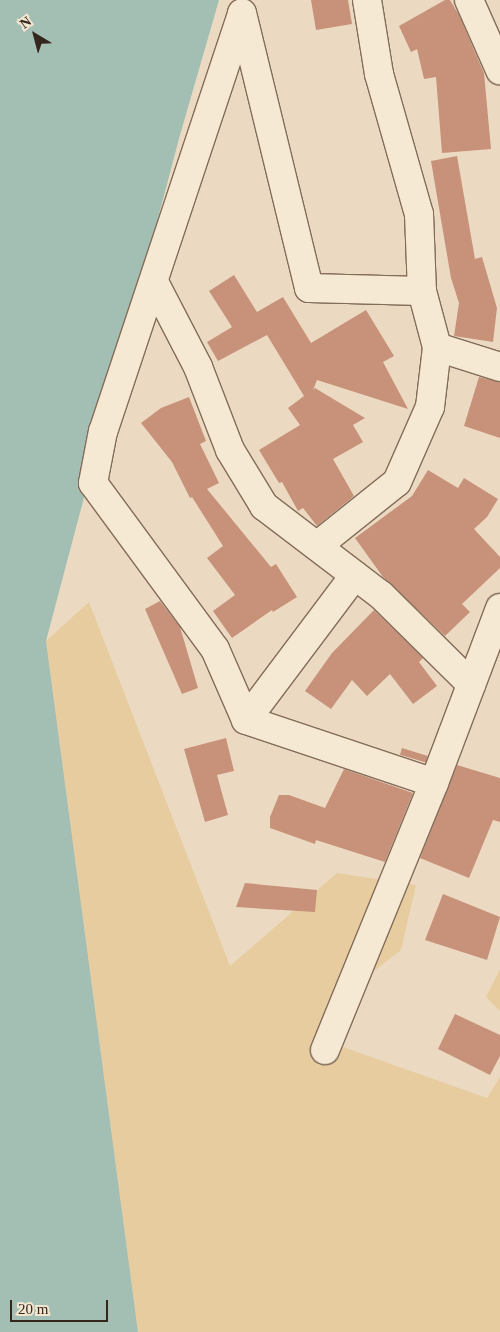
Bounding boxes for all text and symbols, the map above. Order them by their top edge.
north arrow [10,10,60,60]
text: N [17,14,34,32]
scale bar [12,1290,110,1322]
text: 20 m [18,1301,48,1317]

